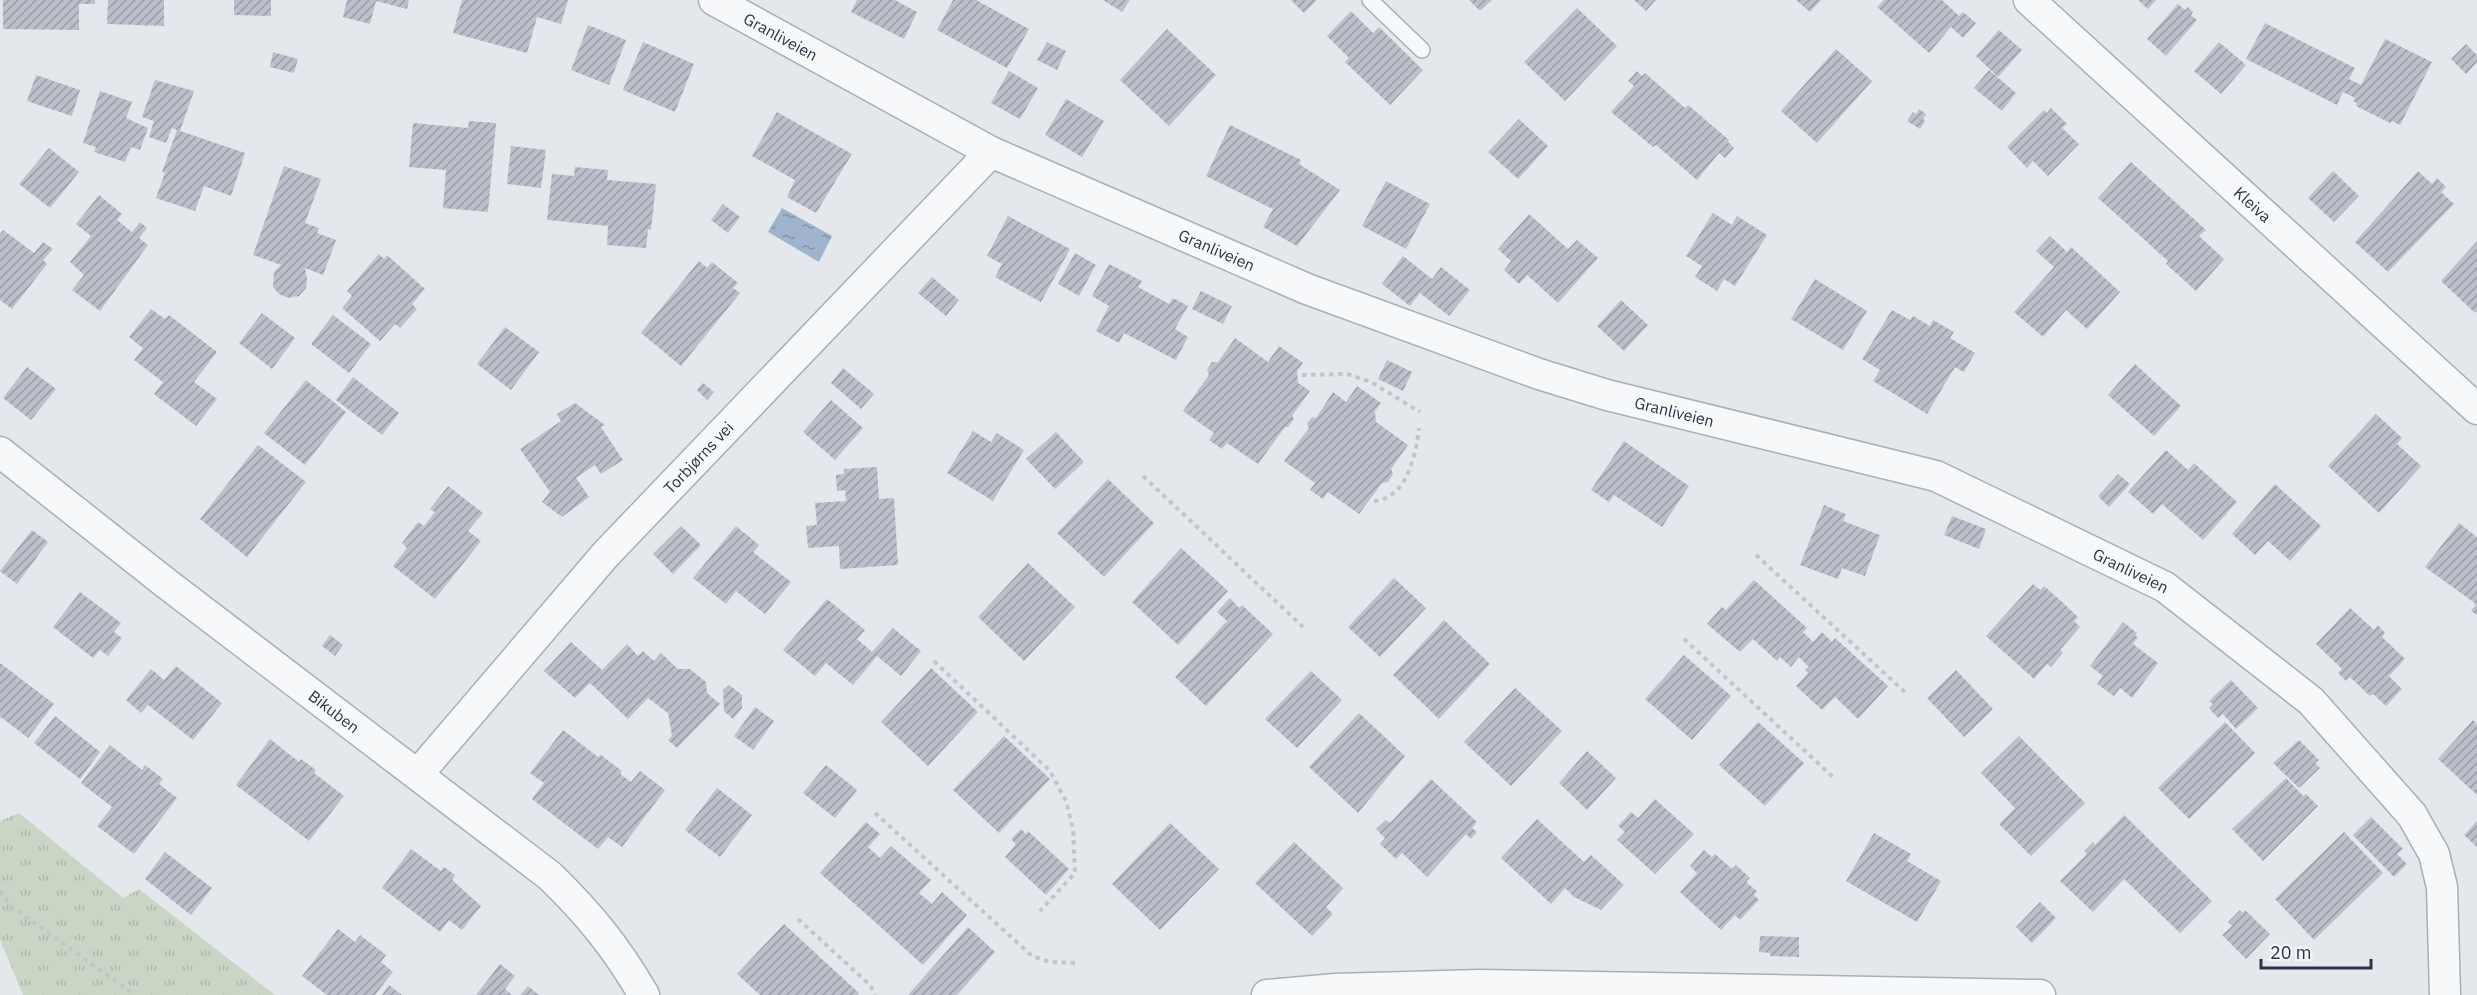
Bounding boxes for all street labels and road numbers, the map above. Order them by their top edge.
street label: Granliveien [740,8,821,65]
street label: Kleiva [2230,182,2276,227]
street label: Granliveien [1175,225,1258,275]
street label: Granliveien [1632,392,1716,431]
street label: Torbjørns vei [659,417,738,498]
street label: Granliveien [2090,544,2172,597]
street label: Bikuben [305,686,364,737]

